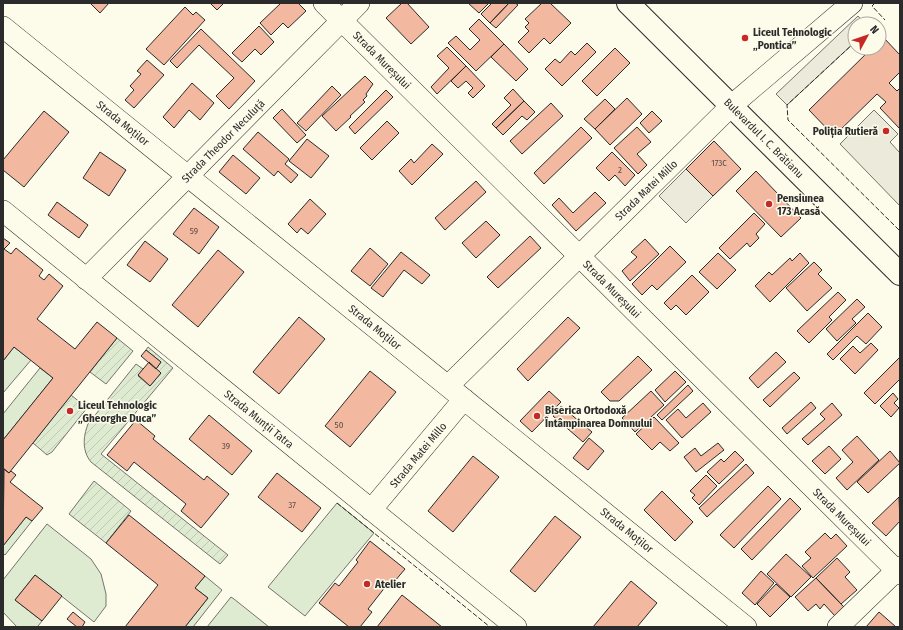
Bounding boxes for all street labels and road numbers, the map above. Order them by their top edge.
street label: Strada Mureșului [350,29,413,92]
street label: Bulevardul I. C. Brătianu [721,96,806,181]
street label: Strada Theodor Neculuță [179,97,268,186]
street label: Strada Moților [94,98,152,149]
street label: Strada Matei Millo [613,157,680,223]
street label: Strada Mureșului [580,258,643,321]
street label: Strada Moților [346,302,404,353]
street label: Strada Munții Tatra [221,387,296,451]
street label: Strada Matei Millo [387,420,450,491]
street label: Strada Mureșului [810,486,873,549]
street label: Strada Moților [598,505,656,556]

